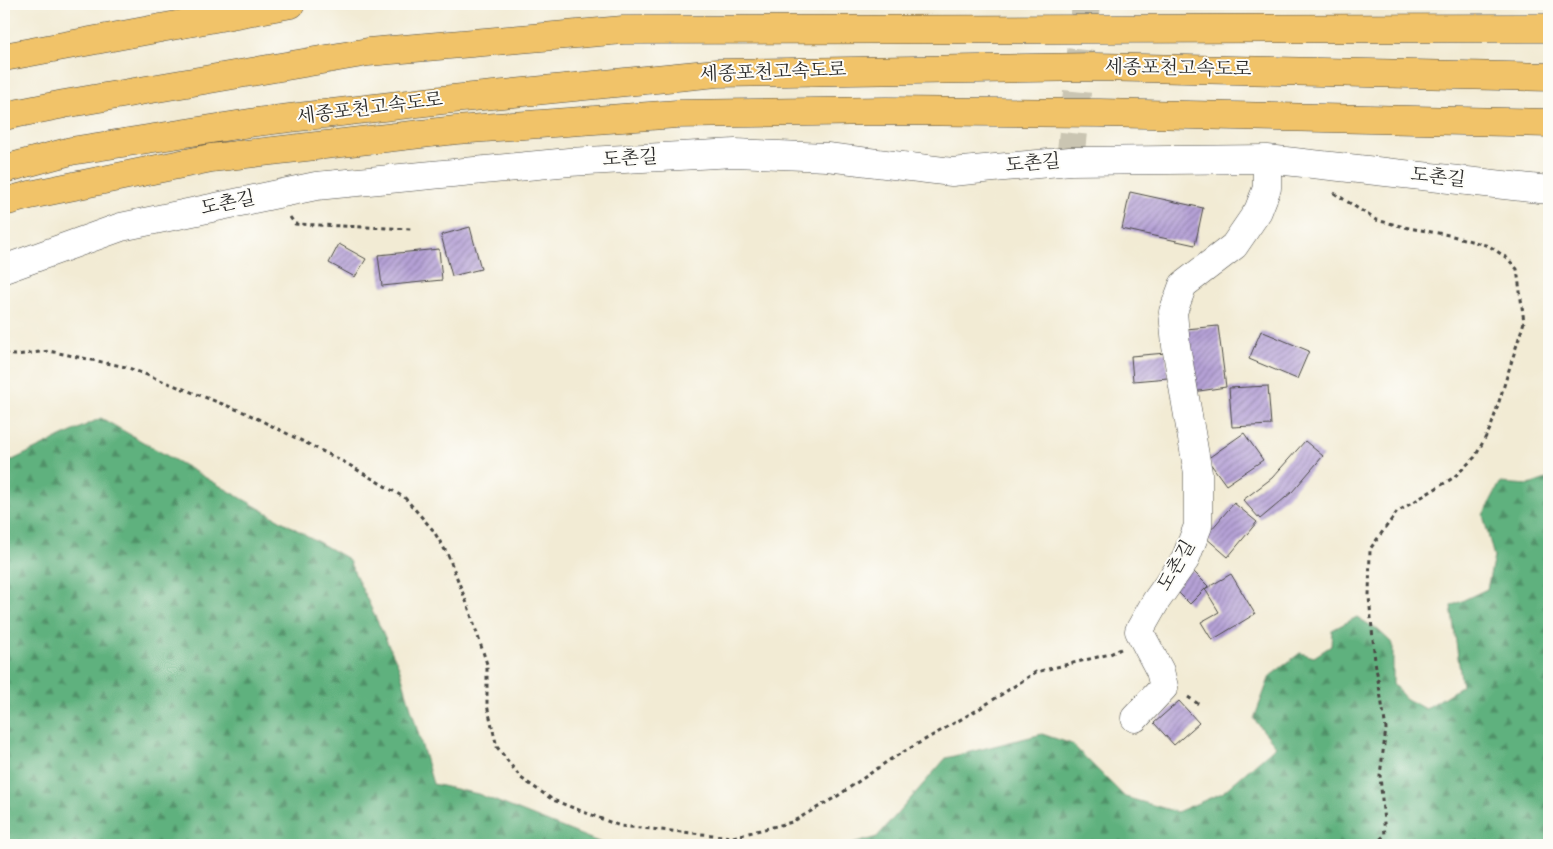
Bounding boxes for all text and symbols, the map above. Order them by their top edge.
street label: 세종포천고속도로 [1104,55,1252,83]
street label: 세종포천고속도로 [699,57,847,89]
street label: 세종포천고속도로 [296,87,444,131]
street label: 도촌길 [602,145,658,173]
street label: 도촌길 [1004,149,1062,179]
street label: 도촌길 [1409,162,1467,194]
street label: 도촌길 [198,186,258,222]
street label: 도촌길 [1152,536,1202,596]

